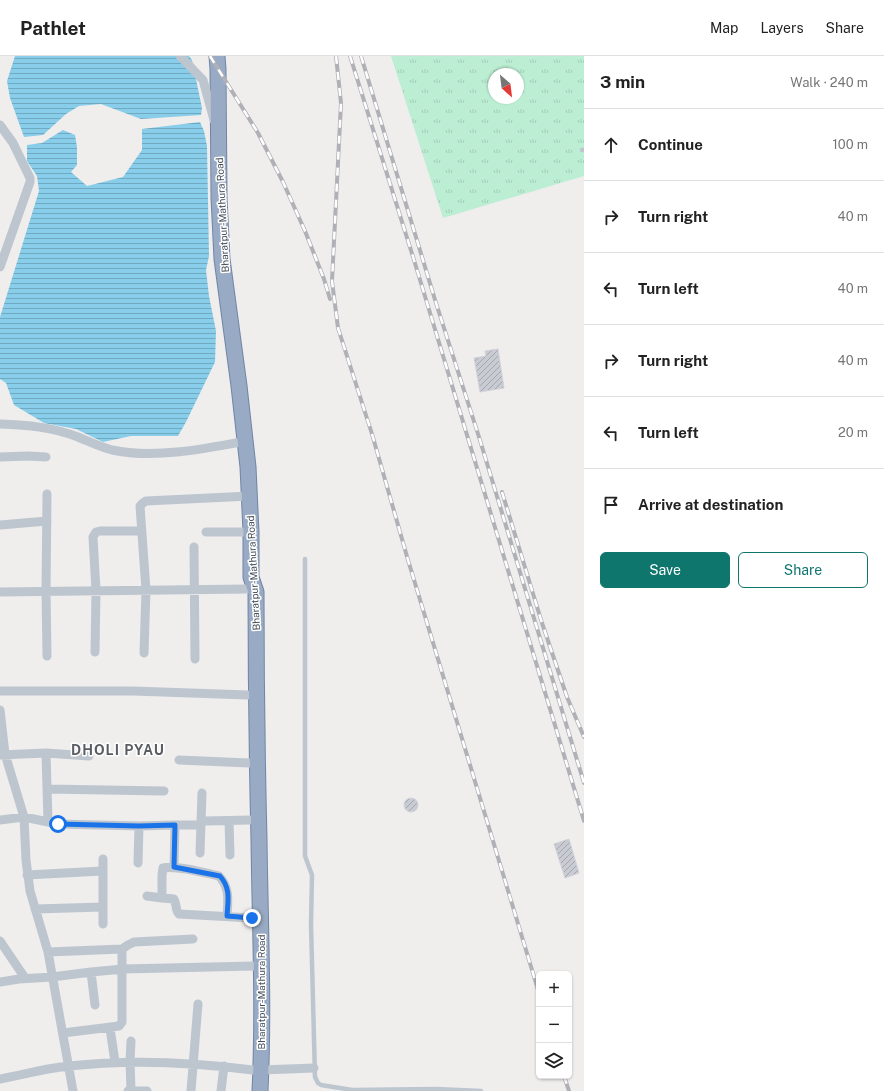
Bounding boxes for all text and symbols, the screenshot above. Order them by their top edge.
text: Pathlet [20,17,86,39]
text: Map [710,20,738,36]
text: Layers [760,20,804,36]
text: Share [826,20,864,36]
north arrow [488,68,524,104]
text: 3 min [600,72,645,92]
text: Walk · 240 m [790,75,868,90]
icon: ahead [600,134,622,156]
text: Continue [638,136,703,153]
text: 100 m [832,137,868,152]
street label: Bharatpur-Mathura Road [213,157,231,273]
icon: right [600,206,622,228]
text: Turn right [638,208,708,225]
text: 40 m [837,209,868,224]
icon: left [600,278,622,300]
text: Turn left [638,280,699,297]
text: 40 m [837,281,868,296]
icon: right [600,350,622,372]
text: Turn right [638,352,708,369]
text: 40 m [837,353,868,368]
icon: left [600,422,622,444]
text: Turn left [638,424,699,441]
text: 20 m [838,425,868,440]
icon: arrive [600,494,622,516]
text: Arrive at destination [638,496,783,513]
street label: Bharatpur-Mathura Road [244,515,262,631]
button: Save [600,552,730,588]
button: Share [738,552,868,588]
district label: DHOLI PYAU [71,742,165,758]
route start [49,815,67,833]
route end [243,909,261,927]
street label: Bharatpur-Mathura Road [255,934,267,1049]
map controls [536,971,572,1079]
button: + [536,971,572,1007]
button: − [536,1007,572,1043]
button: layers [536,1043,572,1079]

